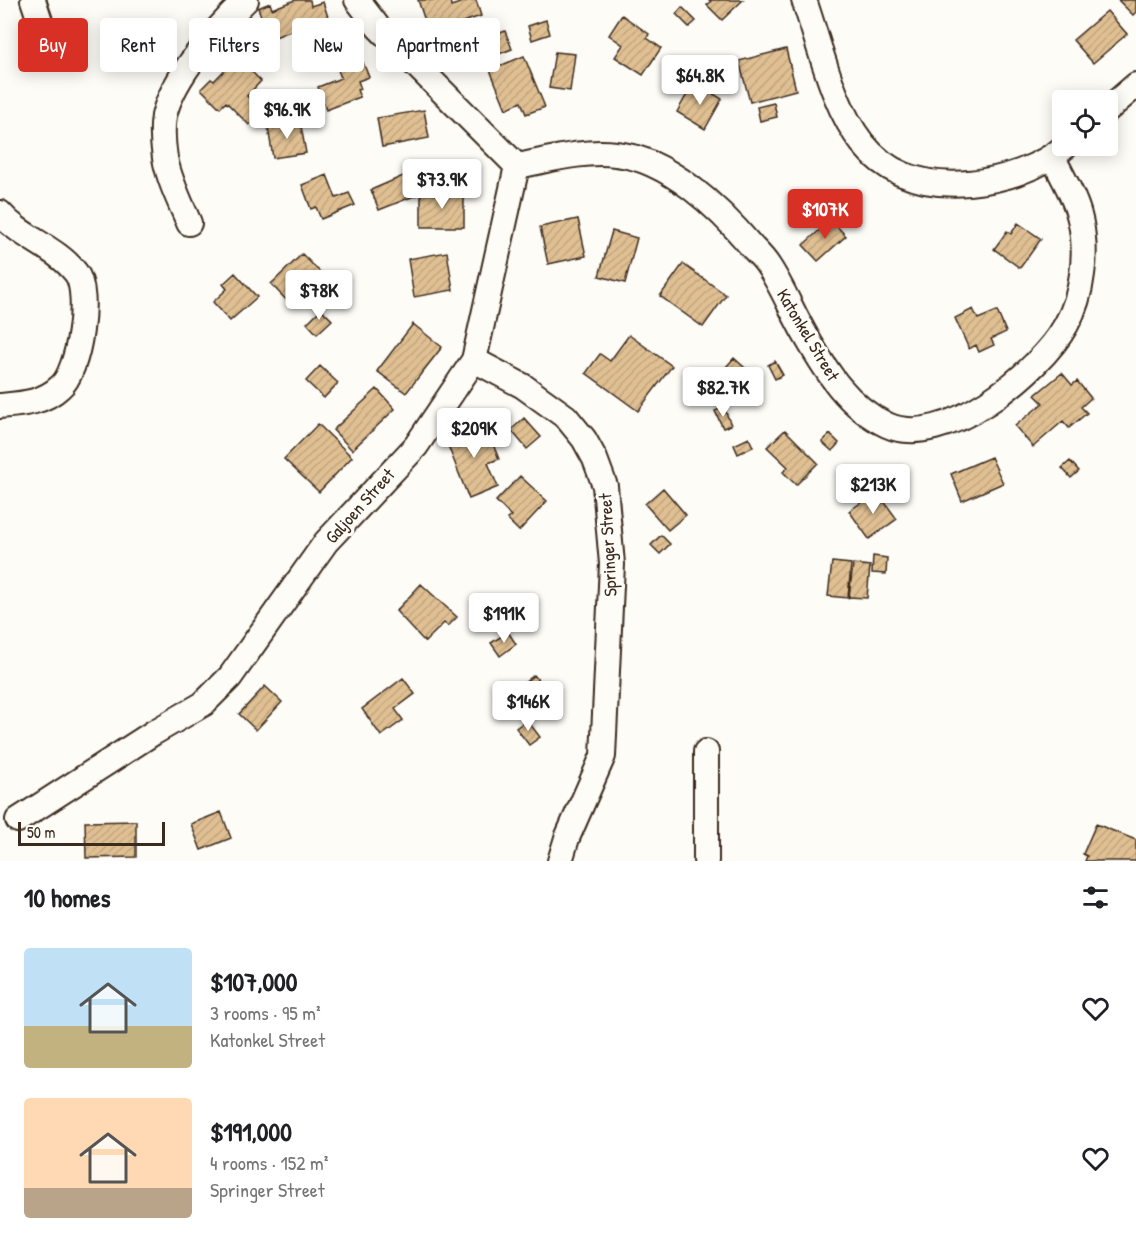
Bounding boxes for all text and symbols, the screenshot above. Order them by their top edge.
chip: Buy [18,18,88,72]
chip: Rent [100,18,177,72]
chip: Filters [189,18,280,72]
chip: New [292,18,364,72]
chip: Apartment [376,18,500,72]
pin: $64.8K [651,55,749,106]
text: $64.8K [675,61,725,88]
pin: $96.9K [238,89,336,140]
map controls [1052,90,1118,156]
button: locate [1052,90,1118,156]
text: $96.9K [263,95,311,122]
pin: $73.9K [393,159,491,210]
text: $73.9K [416,165,468,192]
pin: $107K [783,189,867,240]
text: $107K [802,195,848,222]
pin: $78K [283,270,355,321]
text: $78K [299,276,339,303]
street label: Katonkel Street [771,284,846,386]
pin: $82.7K [674,367,772,418]
text: $82.7K [697,373,749,400]
pin: $209K [432,408,516,459]
text: $209K [451,414,497,441]
street label: Galjoen Street [319,462,401,549]
pin: $213K [831,464,915,515]
text: $213K [850,470,896,497]
street label: Springer Street [592,492,623,597]
pin: $191K [462,593,546,644]
text: $191K [483,599,525,626]
pin: $146K [486,681,570,732]
text: $146K [506,687,550,714]
scale bar [18,819,165,846]
text: 50 m [27,821,56,843]
text: 10 homes [24,880,111,915]
icon: filters [1079,881,1112,914]
text: $107,000 [210,964,297,999]
icon: home [72,972,144,1044]
icon: heart [1079,992,1112,1025]
text: 3 rooms · 95 m² [210,999,320,1026]
text: Katonkel Street [210,1026,325,1053]
text: $191,000 [210,1114,292,1149]
icon: home [72,1122,144,1194]
icon: heart [1079,1142,1112,1175]
text: 4 rooms · 152 m² [210,1149,328,1176]
text: Springer Street [210,1176,325,1203]

